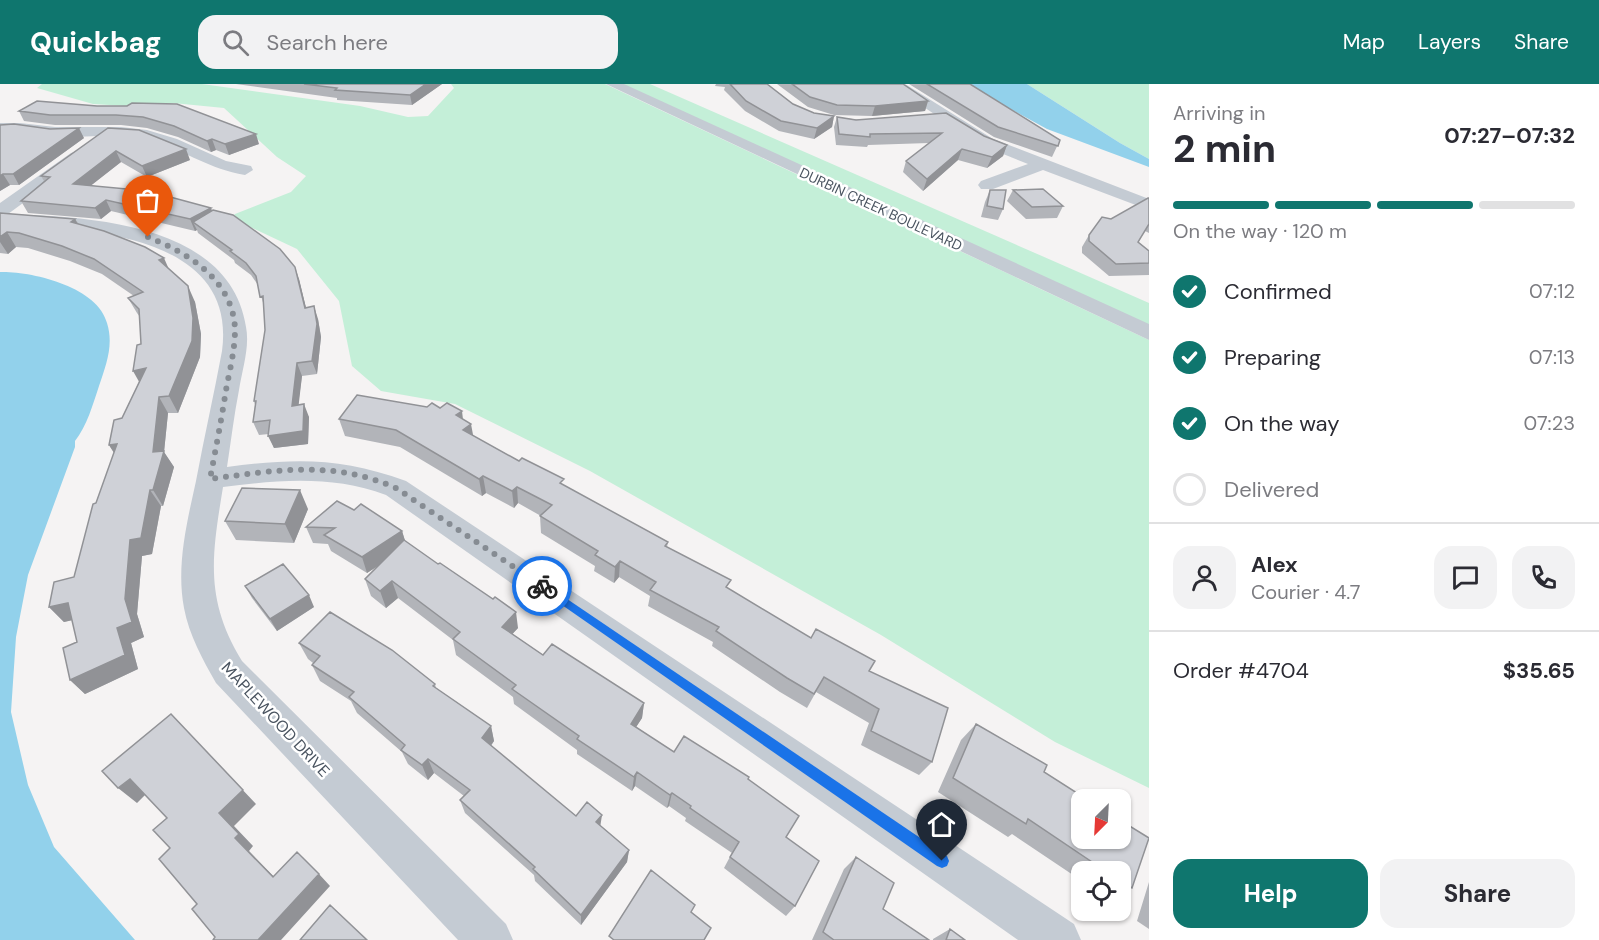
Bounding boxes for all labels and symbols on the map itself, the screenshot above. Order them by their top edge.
street label: DURBIN CREEK BOULEVARD [797,163,965,255]
pin [122,175,173,237]
courier [512,556,572,616]
street label: MAPLEWOOD DRIVE [217,657,334,781]
north arrow [1071,789,1131,849]
pin [916,799,967,861]

